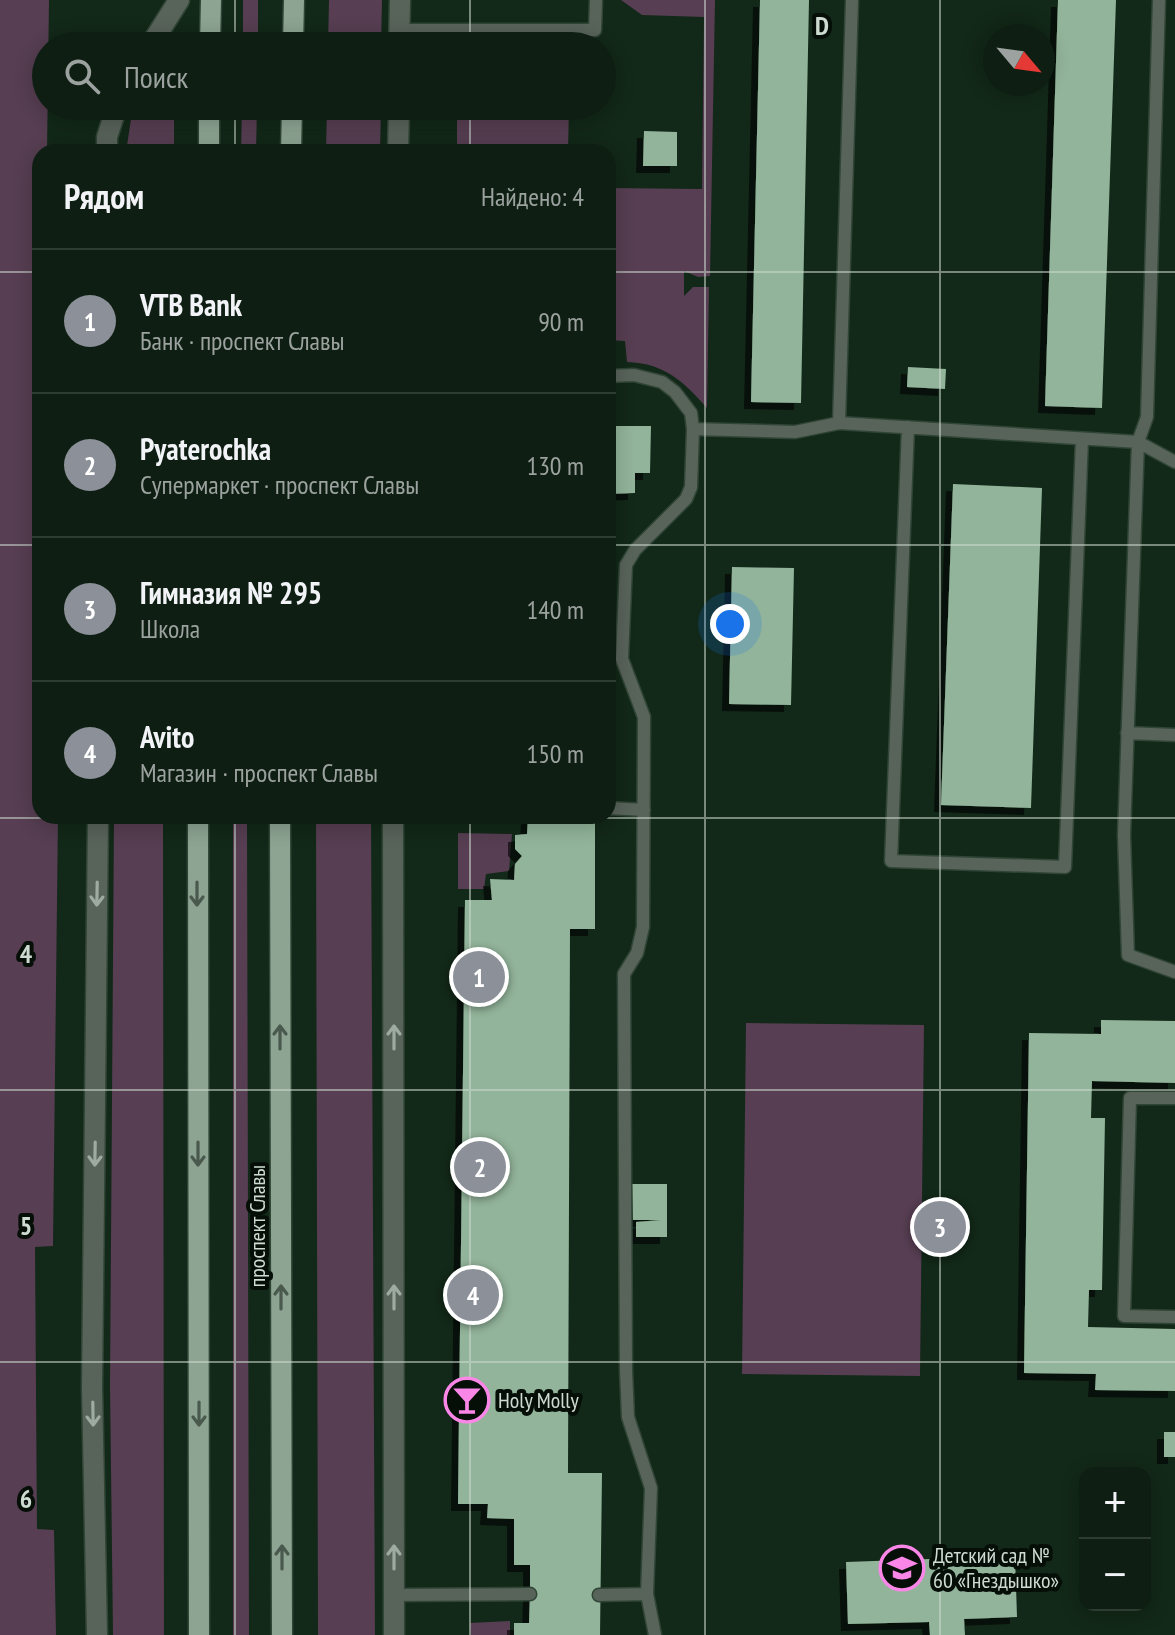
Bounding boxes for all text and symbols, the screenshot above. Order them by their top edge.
text: D [815,9,829,42]
north arrow [983,24,1055,96]
search box [32,32,616,120]
icon: search [60,54,104,98]
text: Поиск [124,57,188,96]
text: Рядом [64,174,144,218]
text: Найдено: 4 [481,180,584,213]
text: VTB Bank [140,285,242,324]
text: 1 [84,305,96,338]
text: 90 m [538,305,584,338]
text: Банк · проспект Славы [140,324,344,357]
text: Pyaterochka [140,429,271,468]
text: 2 [84,449,96,482]
text: 130 m [526,449,584,482]
text: Супермаркет · проспект Славы [140,468,419,501]
text: Гимназия № 295 [140,573,322,612]
text: 3 [84,593,96,626]
text: 140 m [526,593,584,626]
your location [710,604,750,644]
text: Школа [140,612,200,645]
text: Avito [140,717,194,756]
text: 4 [84,737,96,770]
text: 150 m [526,737,584,770]
text: Магазин · проспект Славы [140,756,378,789]
one-way arrow [90,880,105,907]
one-way arrow [189,880,205,907]
text: 4 [20,937,33,970]
pin: 1 [453,947,505,1007]
one-way arrow [272,1024,288,1051]
one-way arrow [386,1024,402,1051]
pin: 2 [454,1137,506,1197]
one-way arrow [87,1140,103,1167]
one-way arrow [190,1140,206,1167]
street label: проспект Славы [243,1165,271,1287]
pin: 3 [914,1197,966,1257]
text: 5 [20,1209,32,1242]
pin: 4 [447,1265,499,1325]
one-way arrow [273,1284,289,1311]
one-way arrow [386,1284,402,1311]
bar icon: Holy Molly [443,1376,491,1424]
place label: Holy Molly [498,1386,579,1414]
one-way arrow [85,1400,101,1427]
one-way arrow [191,1400,206,1427]
map controls [1079,1467,1151,1611]
button: + [1079,1467,1151,1539]
text: 6 [20,1482,32,1515]
button: − [1079,1539,1151,1611]
place label: Детский сад № 60 «Гнездышко» [933,1541,1059,1594]
one-way arrow [274,1544,290,1571]
one-way arrow [386,1544,402,1571]
school or university icon: Детский сад № 60 «Гнездышко» [878,1544,926,1592]

